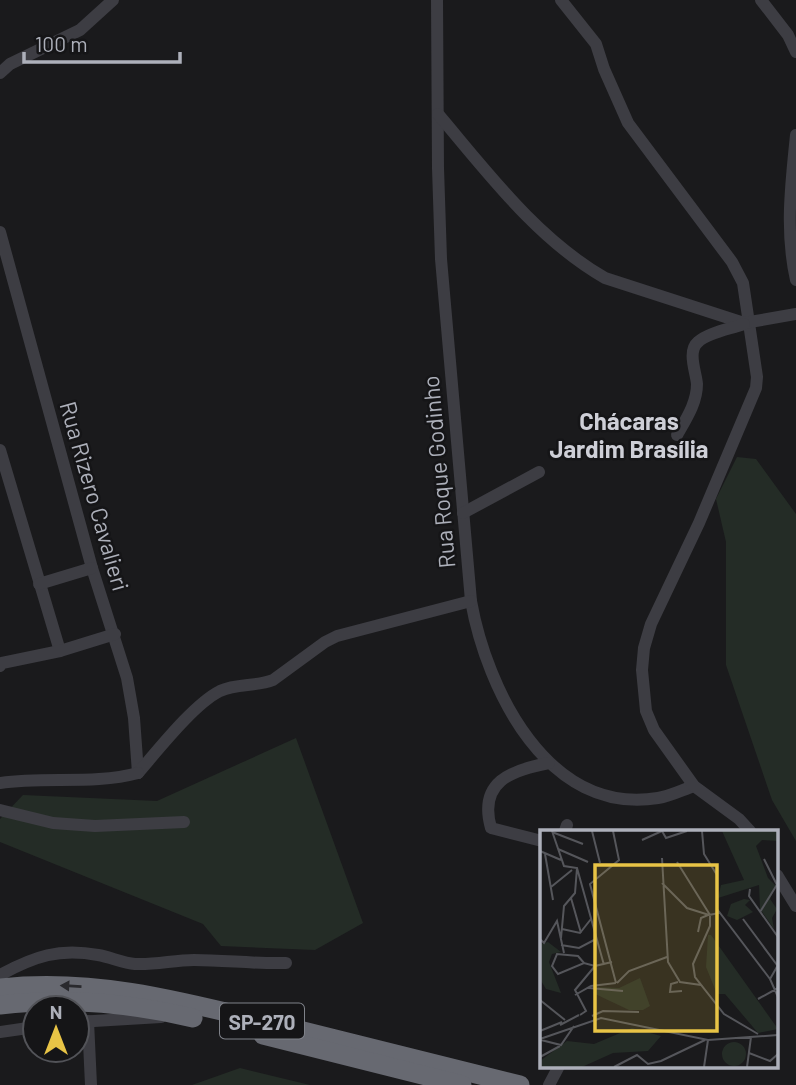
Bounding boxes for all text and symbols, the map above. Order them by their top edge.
scale bar [24,21,180,65]
text: 100 m [35,31,88,56]
street label: Rua Roque Godinho [416,374,460,570]
street label: Rua Rizero Cavalieri [55,398,135,594]
district label: Chácaras Jardim Brasília [549,406,709,463]
inset map [540,830,778,1068]
one-way arrow [60,980,82,991]
north arrow [21,994,91,1064]
text: N [50,1000,62,1023]
road number: SP-270 [220,1004,304,1038]

